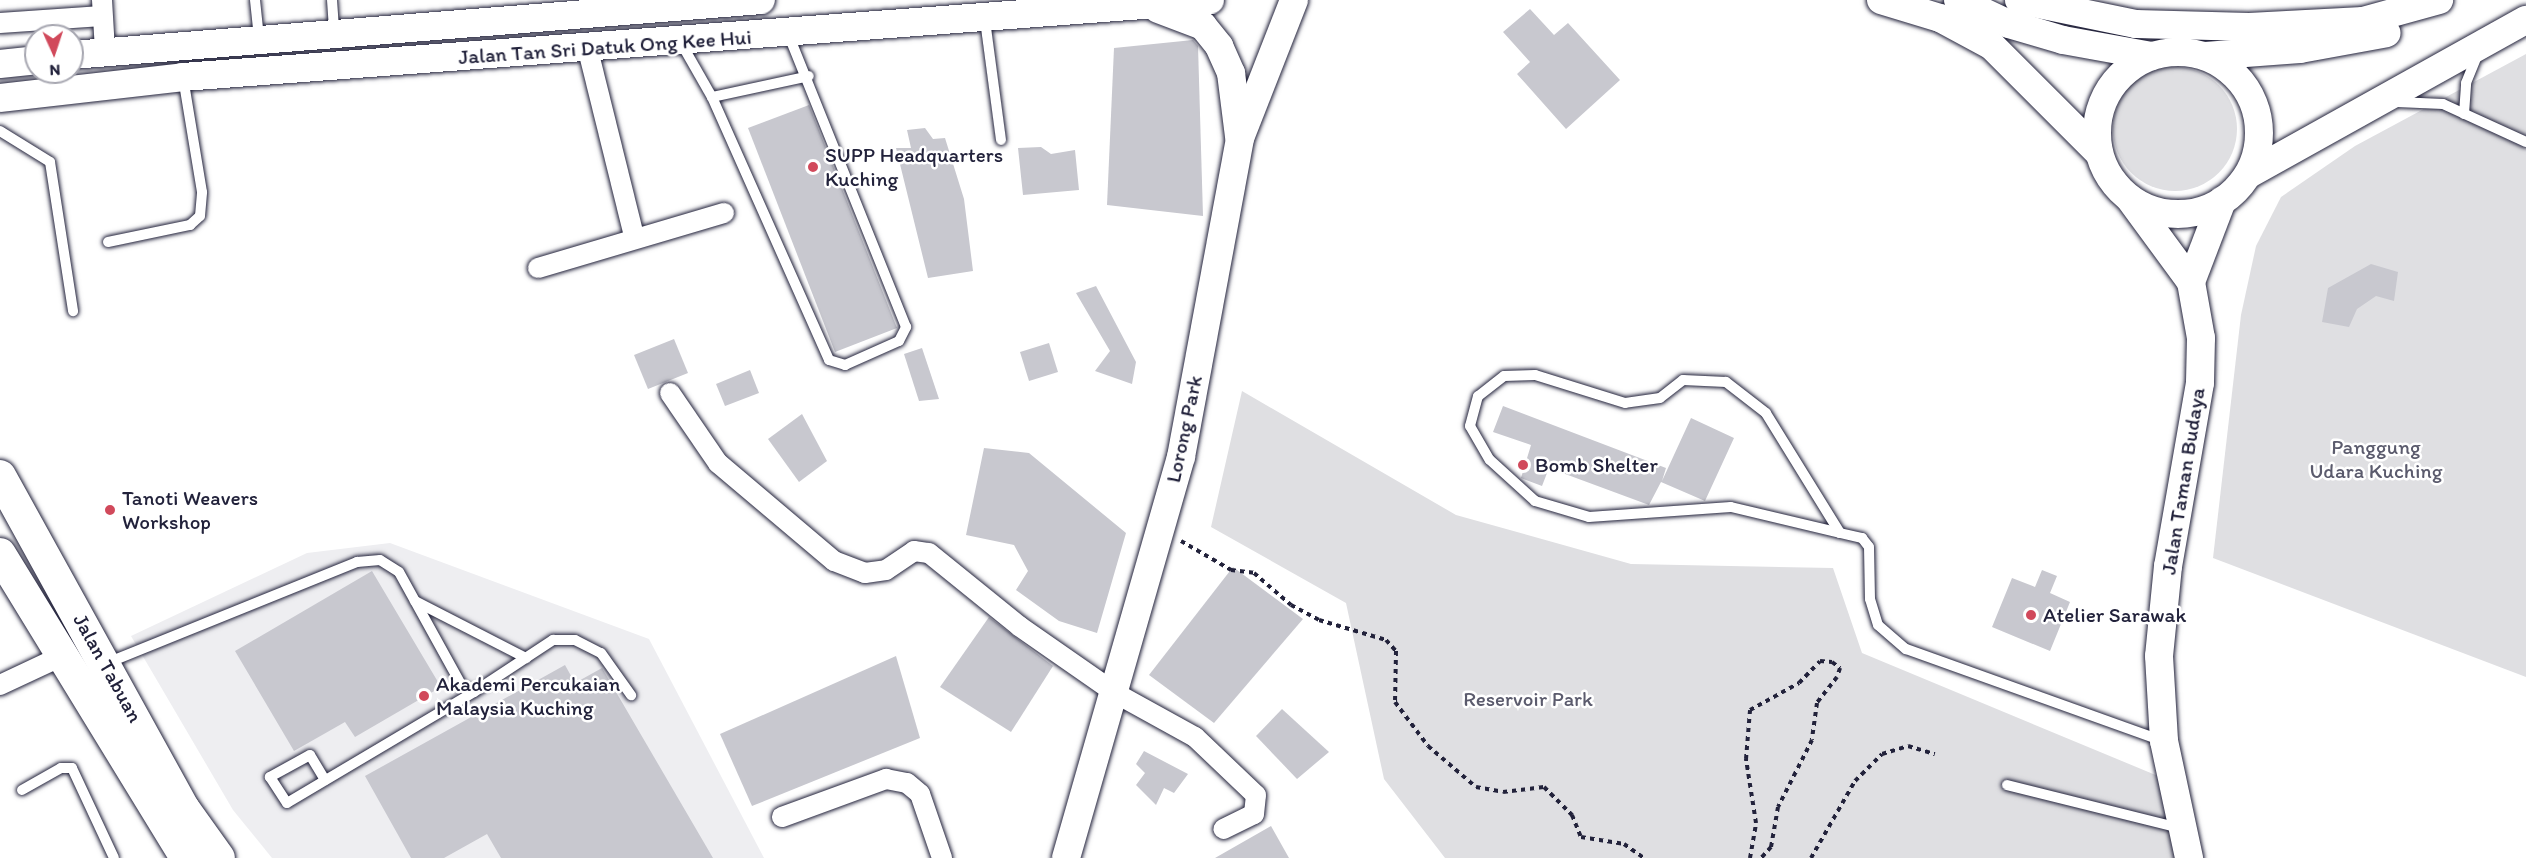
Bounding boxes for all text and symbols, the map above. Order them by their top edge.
north arrow [24,24,84,84]
street label: Jalan Tan Sri Datuk Ong Kee Hui [458,24,752,70]
text: N [49,61,61,80]
place label: SUPP Headquarters Kuching [825,142,1003,192]
marker: SUPP Headquarters Kuching [806,160,820,174]
street label: Lorong Park [1160,373,1208,485]
street label: Jalan Taman Budaya [2156,387,2210,575]
park label: Panggung Udara Kuching [2310,434,2442,484]
place label: Bomb Shelter [1535,452,1658,478]
marker: Bomb Shelter [1516,458,1530,472]
place label: Tanoti Weavers Workshop [122,485,258,535]
marker: Tanoti Weavers Workshop [103,503,117,517]
place label: Atelier Sarawak [2043,602,2186,628]
marker: Atelier Sarawak [2024,608,2038,622]
street label: Jalan Tabuan [68,610,148,726]
place label: Akademi Percukaian Malaysia Kuching [436,671,620,721]
park label: Reservoir Park [1463,686,1593,712]
marker: Akademi Percukaian Malaysia Kuching [417,689,431,703]

